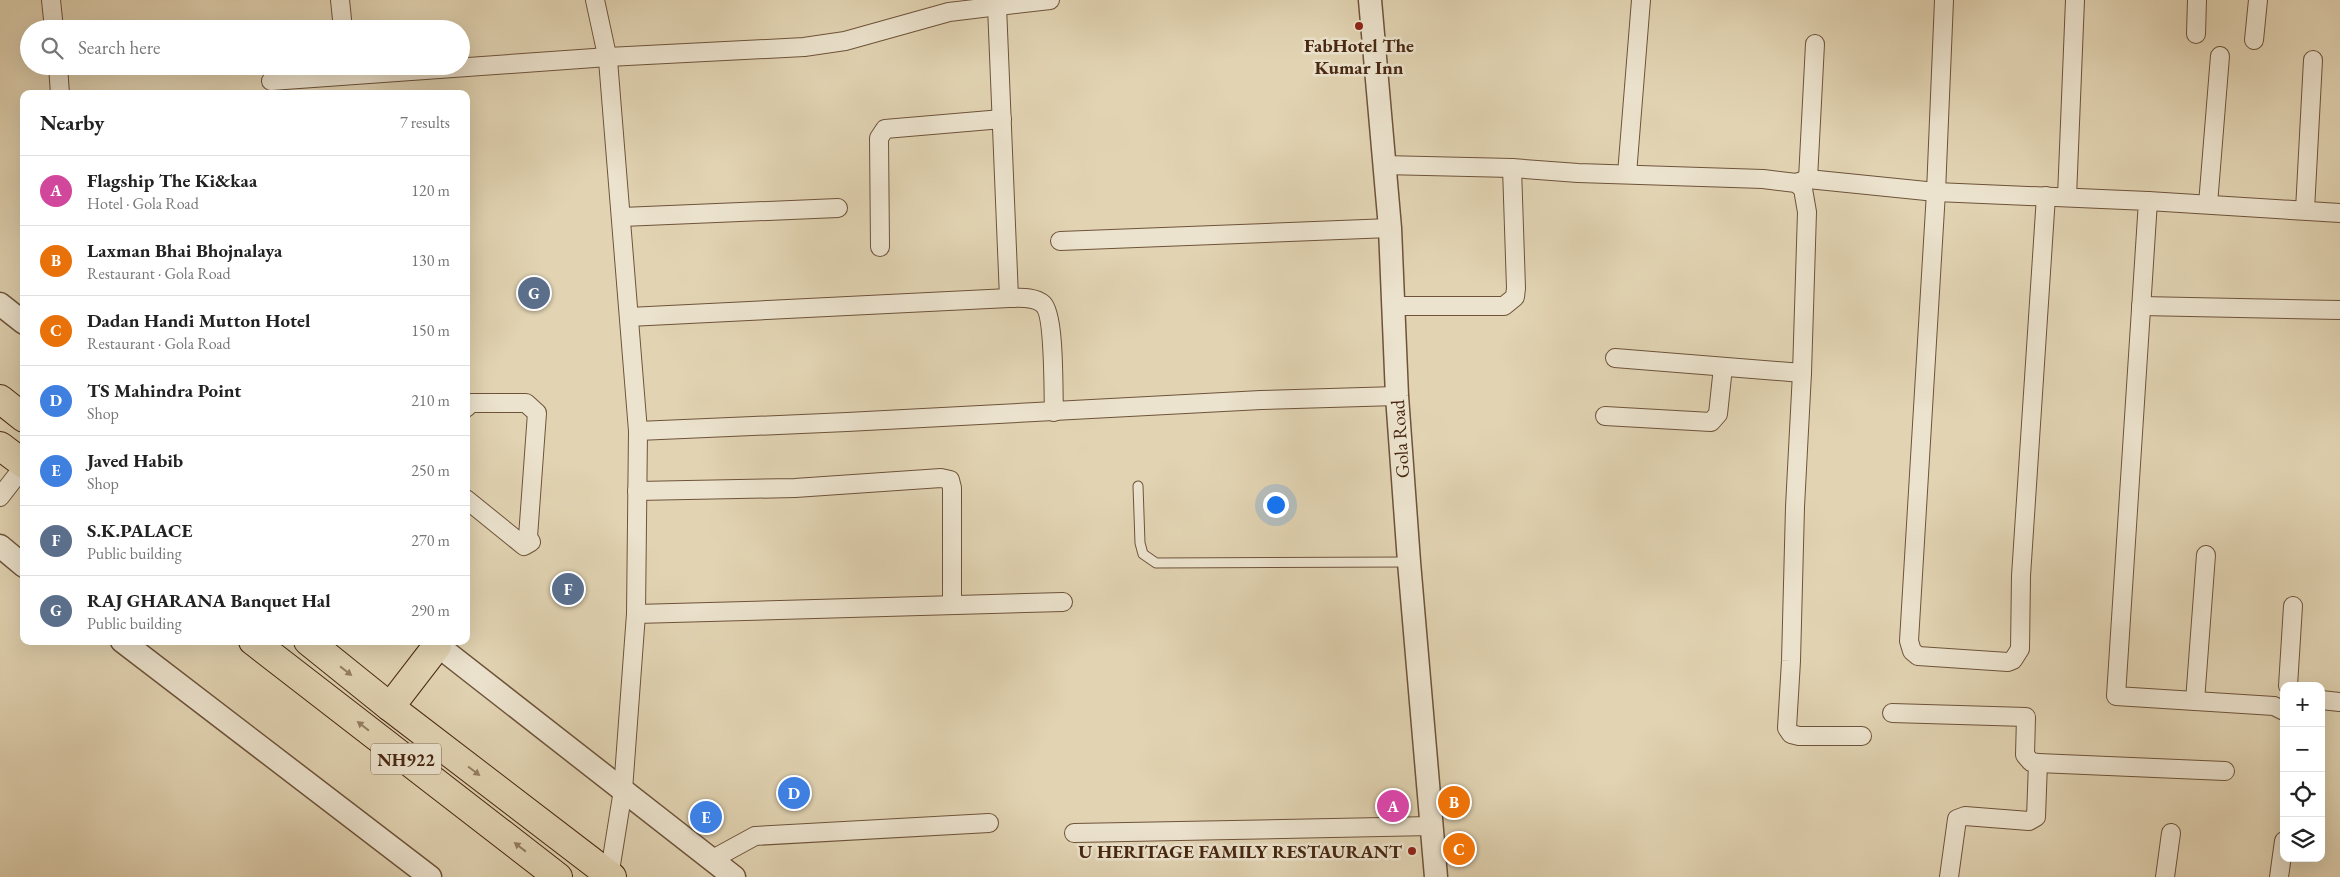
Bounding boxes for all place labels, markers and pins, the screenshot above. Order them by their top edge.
marker: FabHotel The Kumar Inn [1353,20,1365,32]
place label: FabHotel The Kumar Inn [1304,33,1414,80]
pin: G [518,274,550,312]
pin: F [552,570,584,608]
pin: D [778,774,810,812]
pin: B [1438,783,1470,821]
pin: A [1377,787,1409,825]
pin: E [690,798,722,836]
pin: C [1443,830,1475,868]
place label: U HERITAGE FAMILY RESTAURANT [1078,839,1403,864]
marker: U HERITAGE FAMILY RESTAURANT [1406,845,1418,857]

